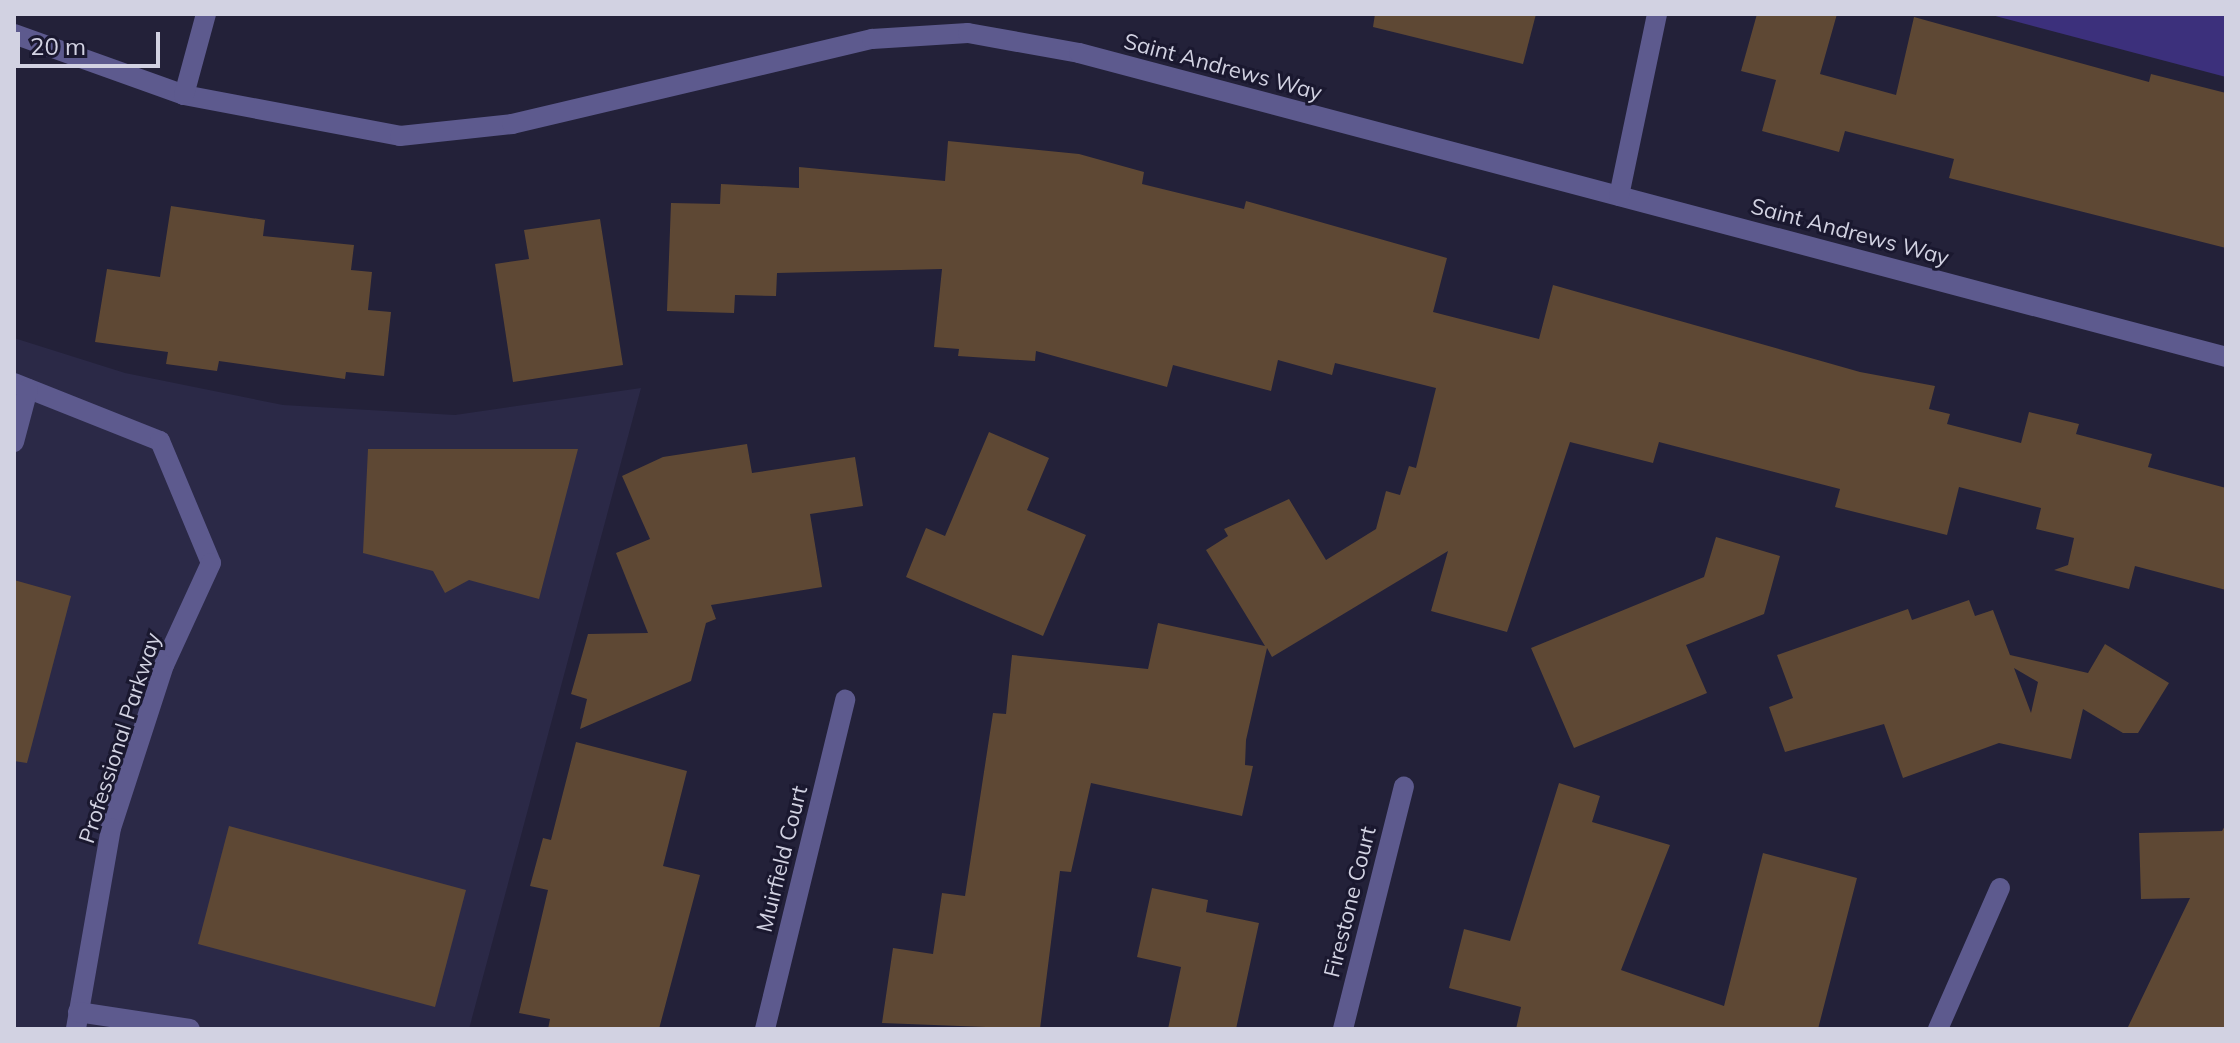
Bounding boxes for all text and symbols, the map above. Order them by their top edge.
scale bar [20,16,164,66]
street label: Saint Andrews Way [1121,28,1325,106]
text: 20 m [30,31,86,61]
street label: Saint Andrews Way [1748,193,1952,271]
street label: Professional Parkway [73,629,167,847]
street label: Muirfield Court [751,783,813,935]
street label: Firestone Court [1318,824,1382,980]

